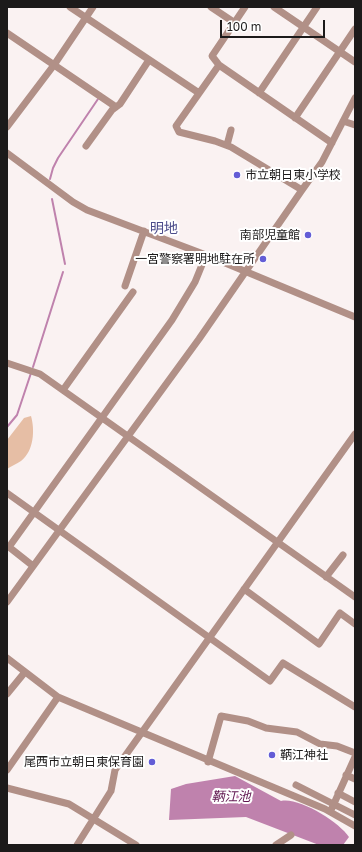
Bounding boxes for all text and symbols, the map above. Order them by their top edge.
scale bar [222,12,327,38]
text: 100 m [227,19,261,34]
place label: 市立朝日東小学校 [245,168,341,182]
marker: 市立朝日東小学校 [232,170,242,180]
district label: 明地 [150,221,178,237]
place label: 南部児童館 [240,228,300,242]
marker: 南部児童館 [303,230,313,240]
place label: 一宮警察署明地駐在所 [135,252,255,266]
marker: 一宮警察署明地駐在所 [258,254,268,264]
place label: 鞆江神社 [280,748,328,762]
marker: 鞆江神社 [267,750,277,760]
place label: 尾西市立朝日東保育園 [24,755,144,769]
marker: 尾西市立朝日東保育園 [147,757,157,767]
water label: 鞆江池 [212,789,250,805]

